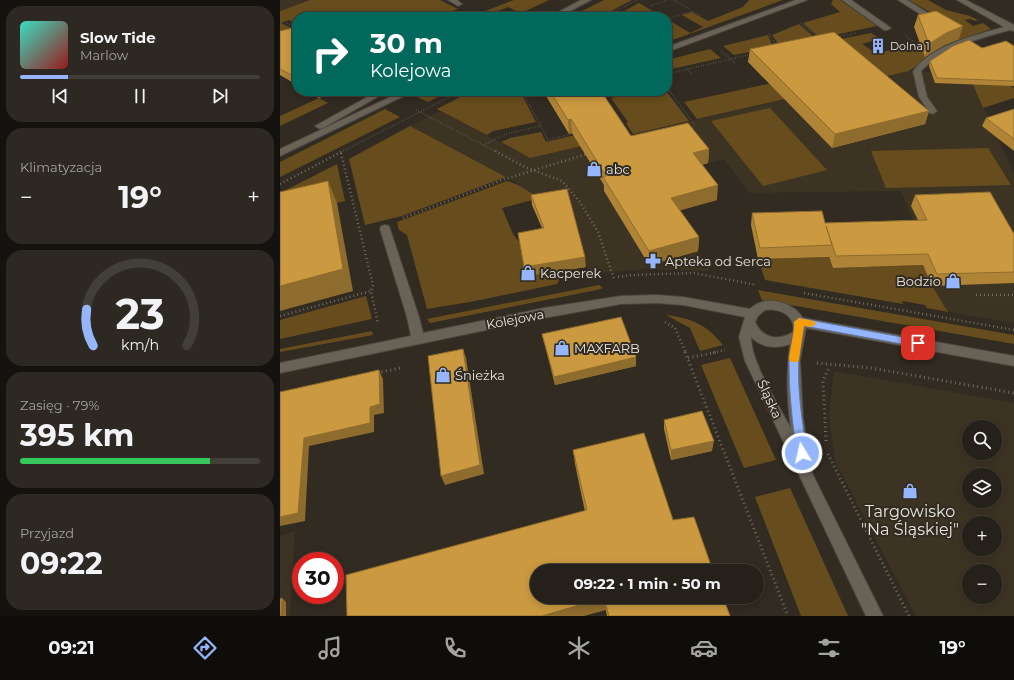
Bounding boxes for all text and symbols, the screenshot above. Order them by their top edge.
text: 30 m [370,26,443,60]
text: Slow Tide [80,28,156,47]
icon: right [304,28,356,80]
building icon: Dolna 1 [869,37,887,55]
place label: Dolna 1 [890,39,930,53]
text: Marlow [80,47,128,63]
text: Kolejowa [370,60,451,82]
icon: previous [49,85,71,107]
icon: pause [129,85,151,107]
icon: next [209,85,231,107]
text: Klimatyzacja [20,159,102,175]
shop icon: abc [585,160,603,178]
place label: abc [606,161,630,177]
text: 19° [118,179,162,216]
text: − [20,184,33,211]
text: + [247,184,260,211]
pharmacy icon: Apteka od Serca [644,252,662,270]
place label: Apteka od Serca [665,253,771,269]
shop icon: Kacperek [519,264,537,282]
place label: Kacperek [540,265,602,281]
shop icon: Bodzio [944,272,962,290]
place label: Bodzio [896,273,941,289]
text: 23 [115,289,165,339]
street label: Kolejowa [485,306,545,332]
pin [901,326,935,360]
icon: arrive [907,332,929,354]
text: km/h [121,336,159,354]
shop icon: MAXFARB [553,339,571,357]
place label: MAXFARB [574,340,640,356]
shop icon: Śnieżka [434,366,452,384]
place label: Śnieżka [455,367,505,383]
street label: Śląska [754,377,786,421]
text: Zasięg · 79% [20,397,99,413]
text: 395 km [20,417,134,454]
map controls [962,420,1002,604]
button: search [962,420,1002,460]
position arrow [781,432,823,474]
button: layers [962,468,1002,508]
shop icon: Targowisko "Na Śląskiej" [901,482,919,500]
place label: Targowisko "Na Śląskiej" [861,502,959,539]
button: + [962,516,1002,556]
text: Przyjazd [20,525,74,541]
text: 09:22 [20,545,103,582]
speed limit sign: 30 [292,552,344,604]
button: − [962,564,1002,604]
text: 09:22 · 1 min · 50 m [573,574,721,593]
icon: directions [191,634,219,662]
icon: music [316,634,344,662]
icon: phone [441,634,469,662]
icon: climate [565,634,593,662]
icon: car [690,634,718,662]
icon: filters [815,634,843,662]
text: 09:21 [48,637,94,659]
text: 19° [939,637,966,659]

